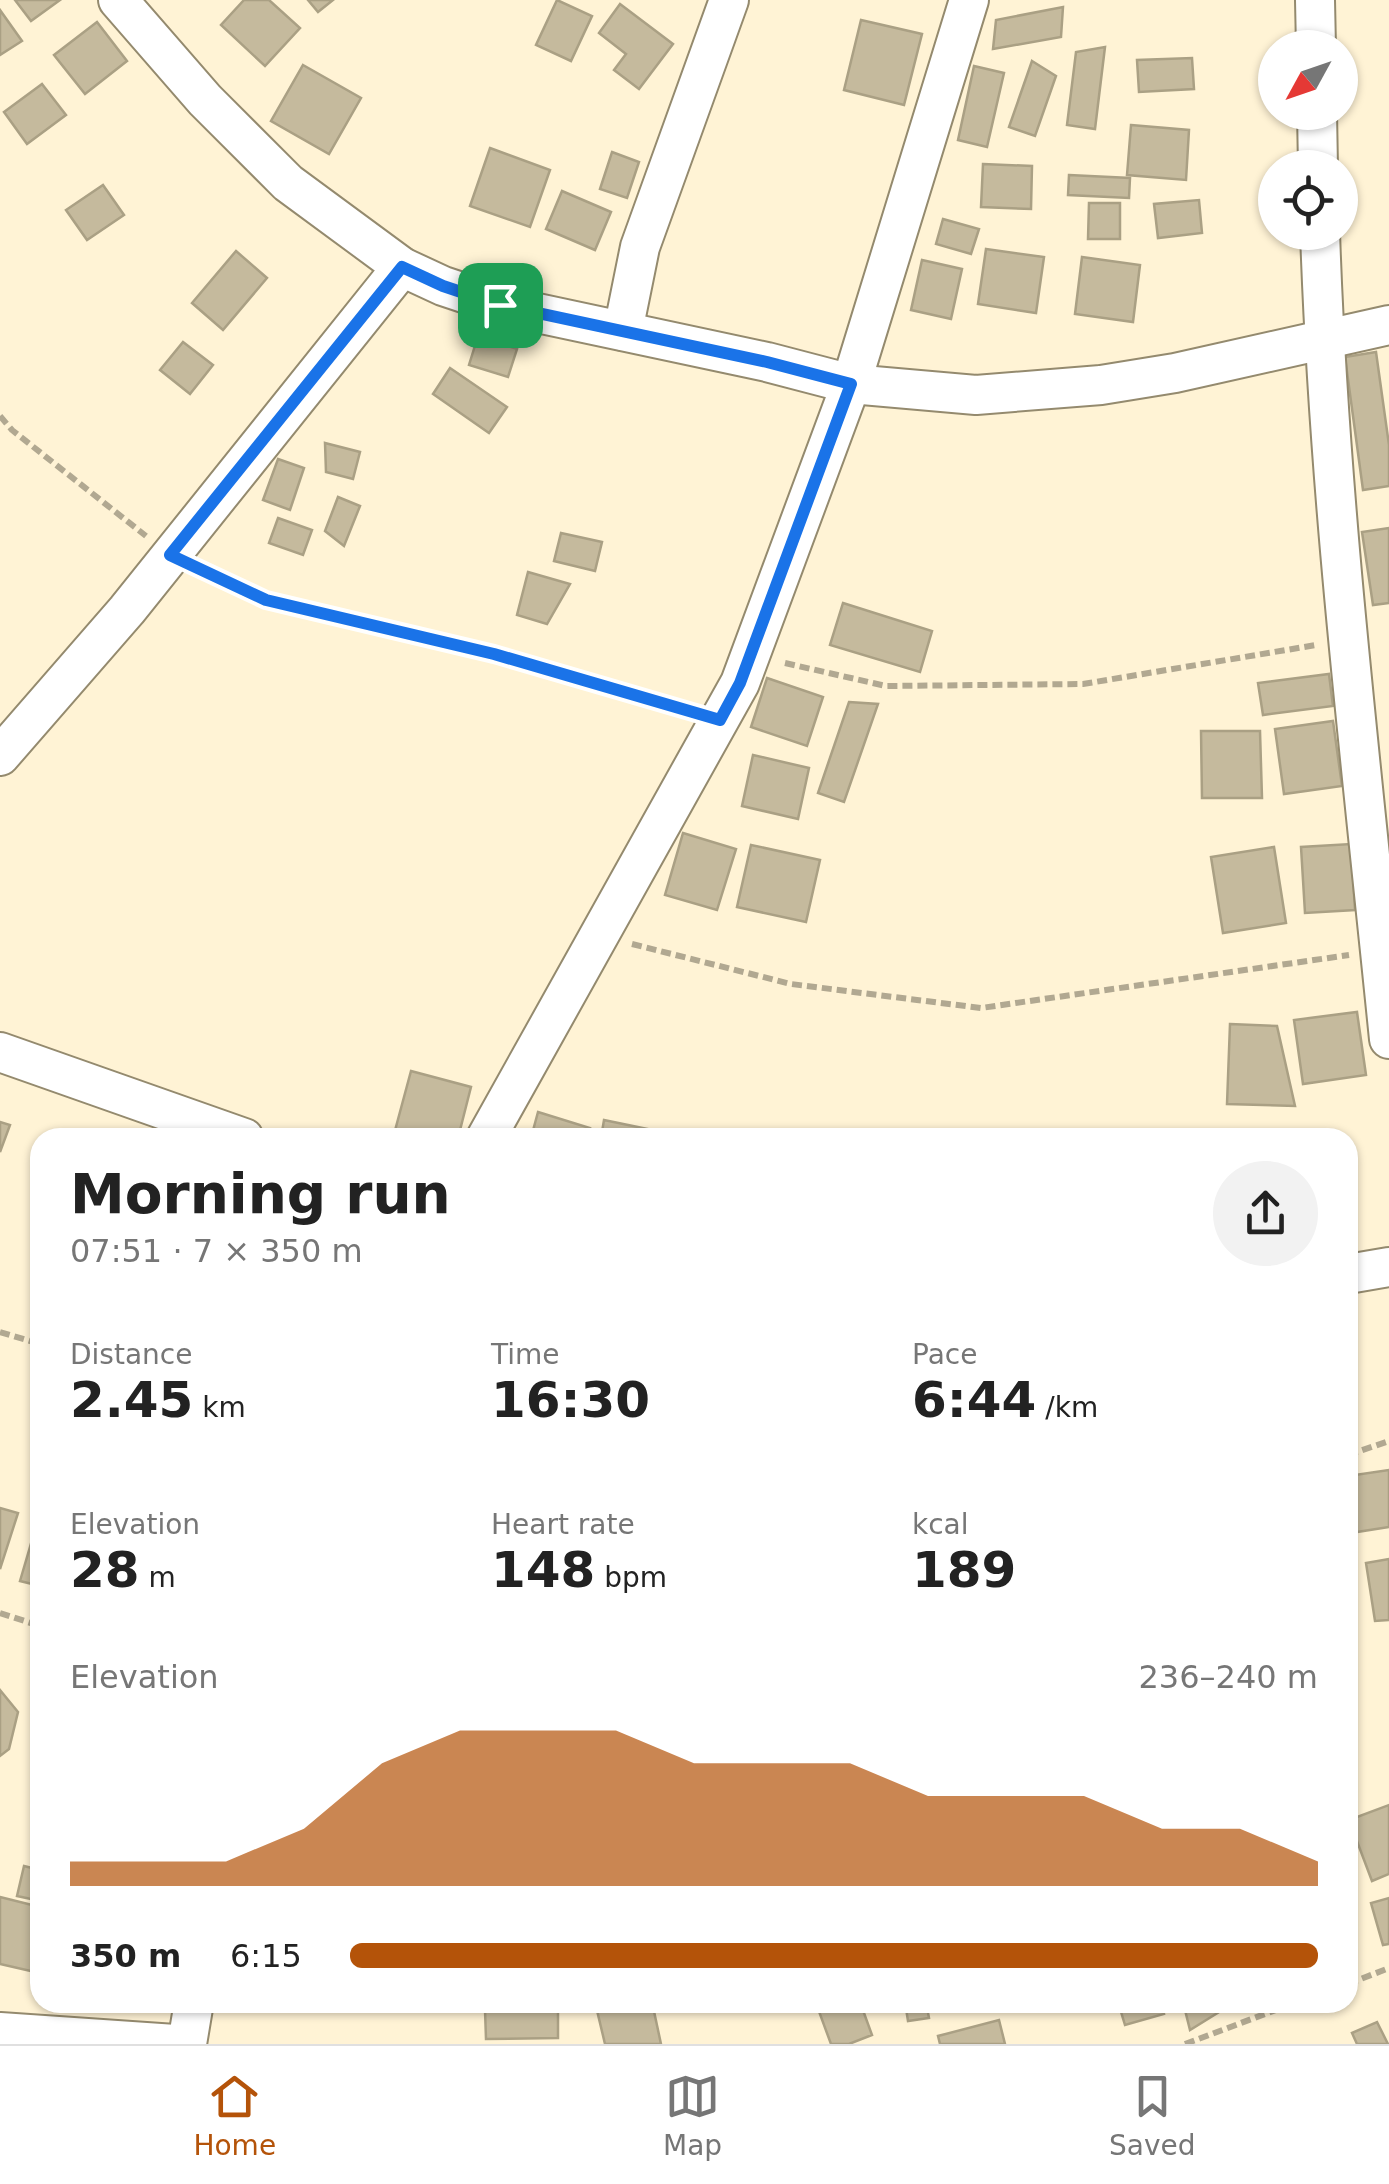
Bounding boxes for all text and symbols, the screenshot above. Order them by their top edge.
north arrow [1258,30,1358,130]
map controls [1258,30,1358,250]
button: locate [1258,150,1358,250]
pin [458,263,543,348]
icon: arrive [473,278,528,333]
button: share [1213,1161,1318,1266]
text: Morning run [70,1162,451,1226]
text: 07:51 · 7 × 350 m [70,1232,363,1270]
text: Distance [70,1338,192,1371]
text: Time [491,1338,560,1371]
text: Pace [912,1338,977,1371]
text: 2.45 [70,1371,193,1429]
text: 16:30 [491,1371,650,1429]
text: 6:44 [912,1371,1036,1429]
text: km [193,1391,246,1424]
text: /km [1036,1391,1098,1424]
text: Elevation [70,1508,200,1541]
text: Heart rate [491,1508,635,1541]
text: kcal [912,1508,969,1541]
text: 28 [70,1541,140,1599]
text: 148 [491,1541,595,1599]
text: 189 [912,1541,1016,1599]
text: m [140,1561,176,1594]
text: bpm [595,1561,667,1594]
text: Elevation [70,1658,219,1696]
text: 236–240 m [1139,1658,1318,1696]
text: 350 m [70,1937,181,1975]
text: 6:15 [230,1937,302,1975]
tab: Home [193,2069,276,2162]
tab: Map [663,2069,722,2162]
tab: Saved [1109,2069,1196,2162]

